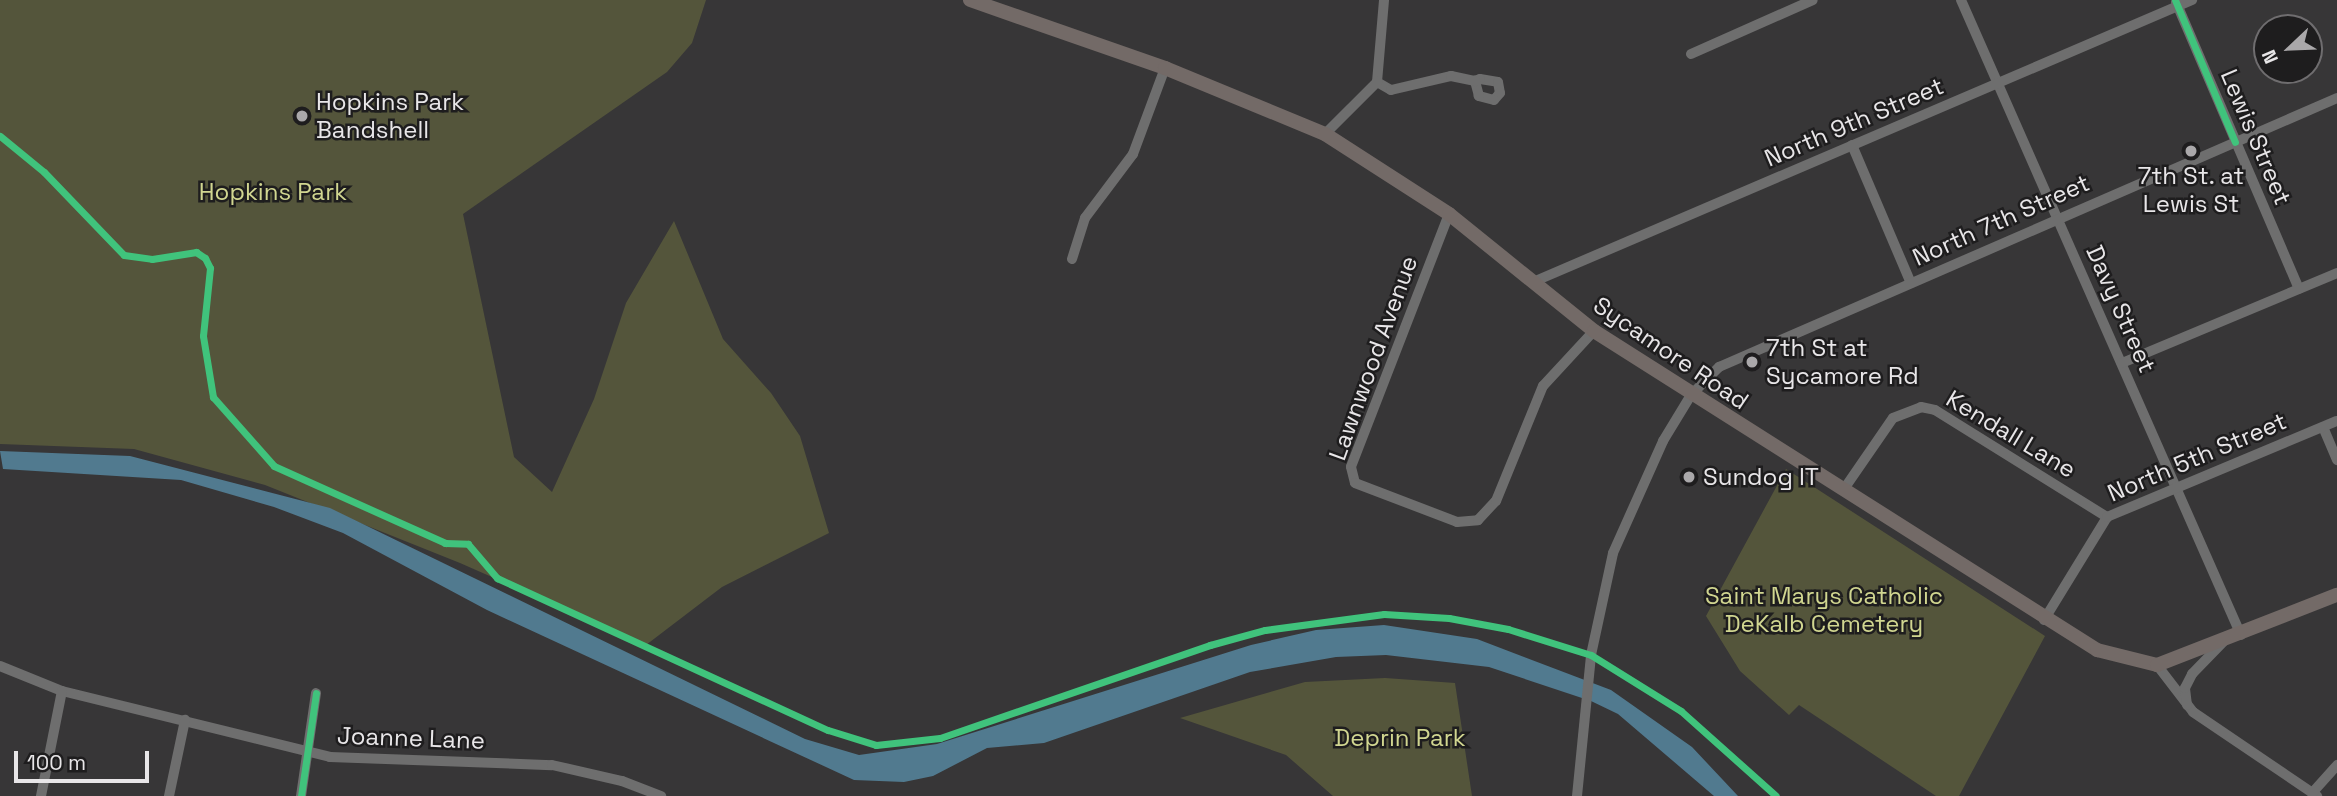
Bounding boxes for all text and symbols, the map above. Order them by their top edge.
north arrow [2253,14,2323,84]
text: N [2256,46,2284,67]
street label: Lewis Street [2215,65,2297,209]
street label: North 9th Street [1760,71,1948,173]
place label: Hopkins Park Bandshell [316,88,464,144]
marker: Hopkins Park Bandshell [294,108,310,124]
marker: 7th St. at Lewis St [2183,143,2199,159]
place label: 7th St. at Lewis St [2137,162,2245,218]
street label: North 7th Street [1908,168,2094,272]
park label: Hopkins Park [199,178,347,206]
street label: Davy Street [2080,241,2162,377]
street label: Lawnwood Avenue [1323,252,1423,464]
street label: Sycamore Road [1588,290,1754,416]
place label: 7th St at Sycamore Rd [1766,334,1919,390]
marker: 7th St at Sycamore Rd [1744,354,1760,370]
street label: Kendall Lane [1941,384,2081,484]
street label: North 5th Street [2103,406,2291,508]
place label: Sundog IT [1703,463,1819,491]
marker: Sundog IT [1681,469,1697,485]
park label: Saint Marys Catholic DeKalb Cemetery [1705,582,1943,638]
street label: Joanne Lane [337,721,485,755]
park label: Deprin Park [1334,724,1466,752]
scale bar [18,736,152,780]
text: 100 m [27,749,86,776]

